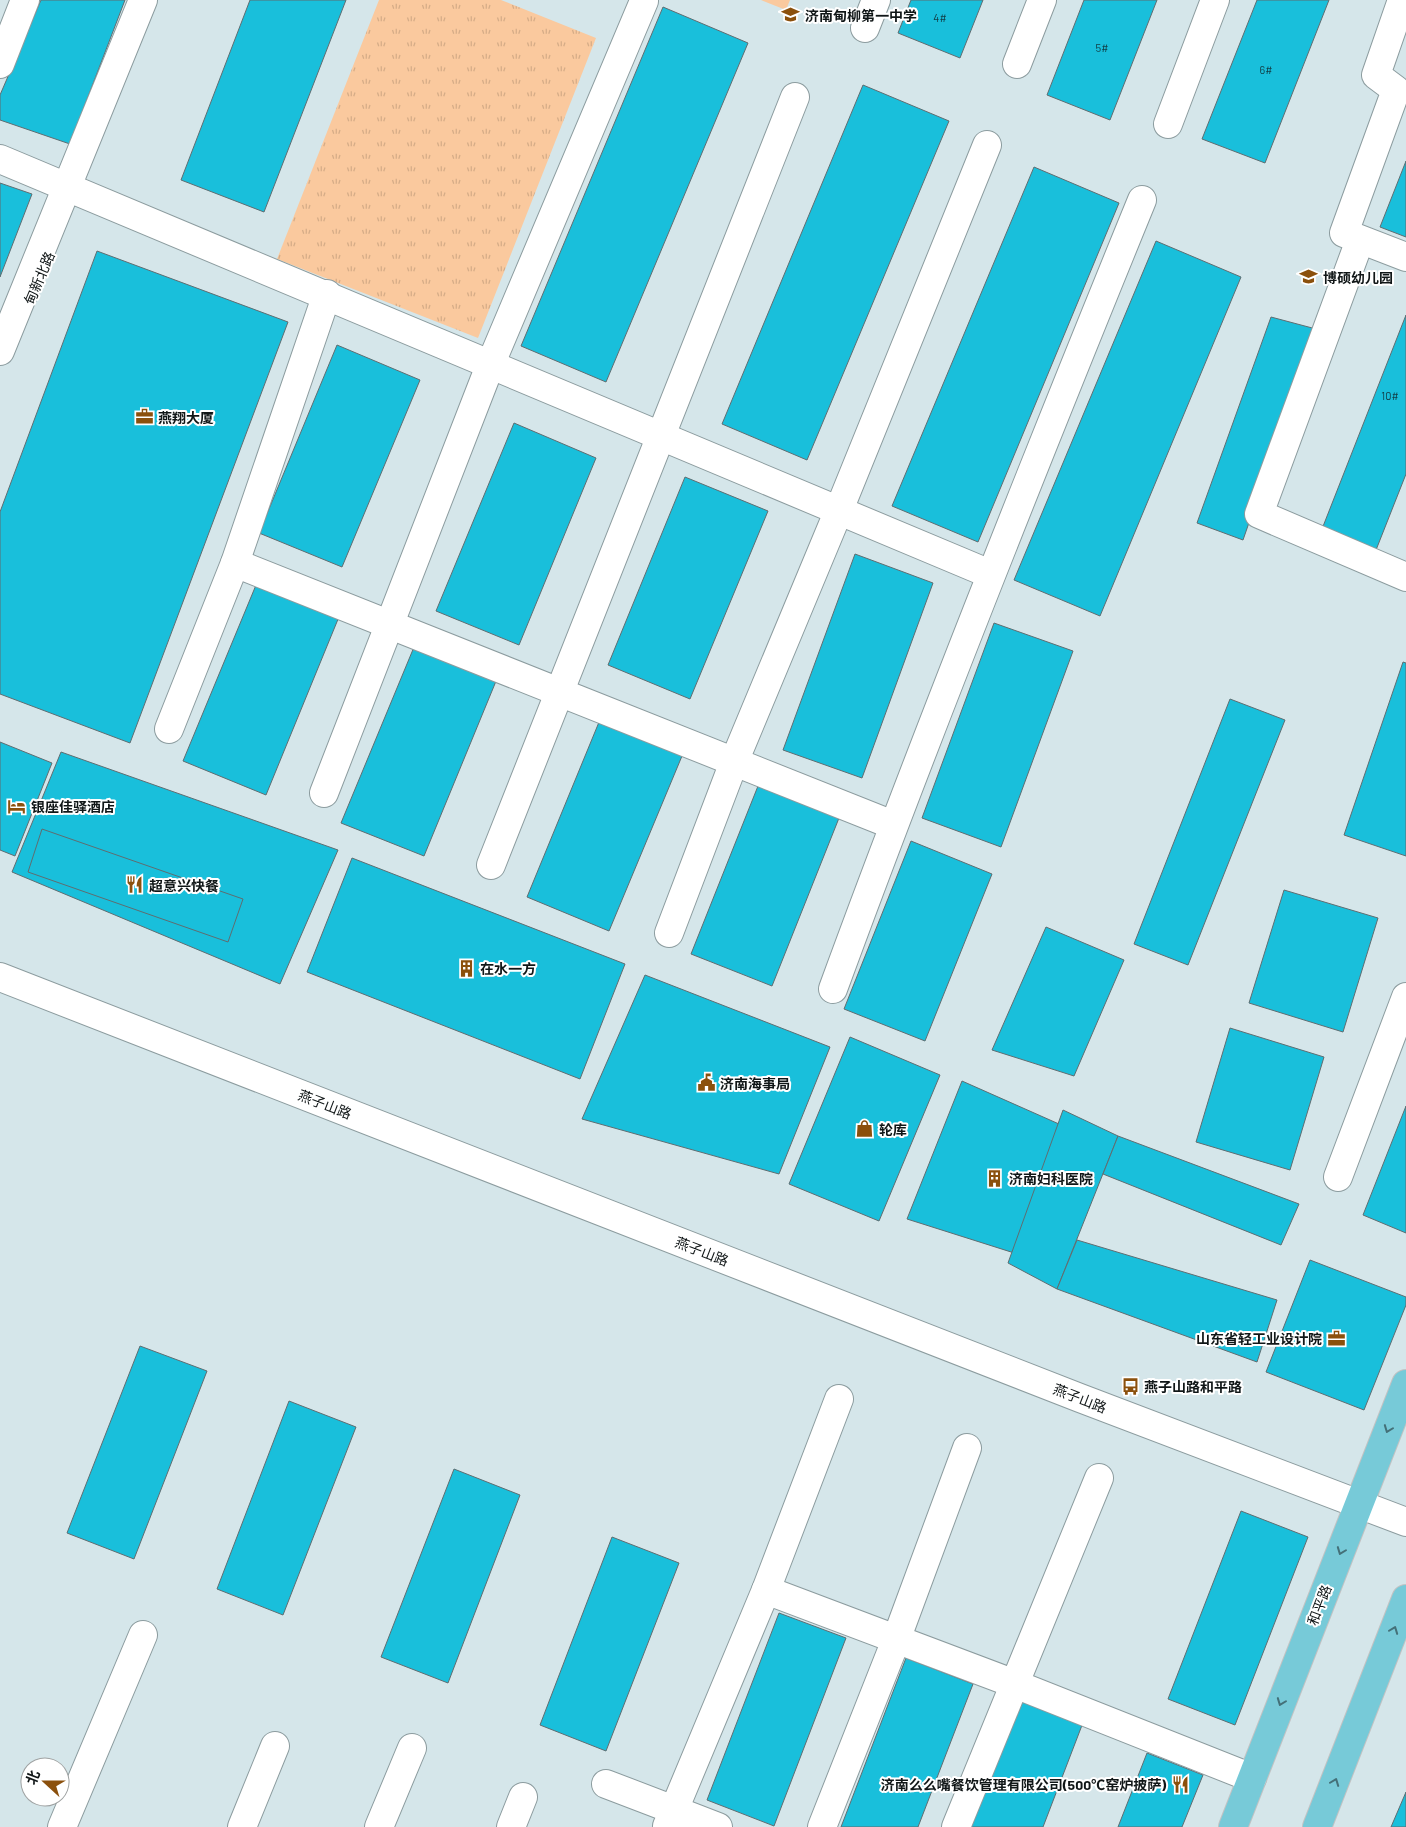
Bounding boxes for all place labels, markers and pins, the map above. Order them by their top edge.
school or university icon: 济南甸柳第一中学 [781,5,801,25]
place label: 济南甸柳第一中学 [805,7,917,24]
school or university icon: 博硕幼儿园 [1299,267,1319,287]
place label: 博硕幼儿园 [1323,269,1393,286]
office icon: 燕翔大厦 [134,407,154,427]
place label: 燕翔大厦 [158,409,214,426]
hotel icon: 银座佳驿酒店 [7,796,27,816]
place label: 银座佳驿酒店 [31,798,115,815]
restaurant icon: 超意兴快餐 [125,875,145,895]
place label: 超意兴快餐 [149,877,219,894]
building icon: 在水一方 [456,958,476,978]
place label: 在水一方 [480,960,536,977]
public building icon: 济南海事局 [696,1073,716,1093]
place label: 济南海事局 [720,1075,790,1092]
shop icon: 轮库 [855,1119,875,1139]
place label: 轮库 [879,1121,907,1138]
building icon: 济南妇科医院 [985,1168,1005,1188]
place label: 济南妇科医院 [1009,1170,1093,1187]
office icon: 山东省轻工业设计院 [1326,1328,1346,1348]
place label: 山东省轻工业设计院 [1196,1330,1322,1347]
bus stop icon: 燕子山路和平路 [1120,1376,1140,1396]
place label: 燕子山路和平路 [1144,1378,1242,1395]
restaurant icon: 济南么么嘴餐饮管理有限公司(500℃窑炉披萨) [1170,1774,1190,1794]
place label: 济南么么嘴餐饮管理有限公司(500℃窑炉披萨) [881,1776,1166,1793]

